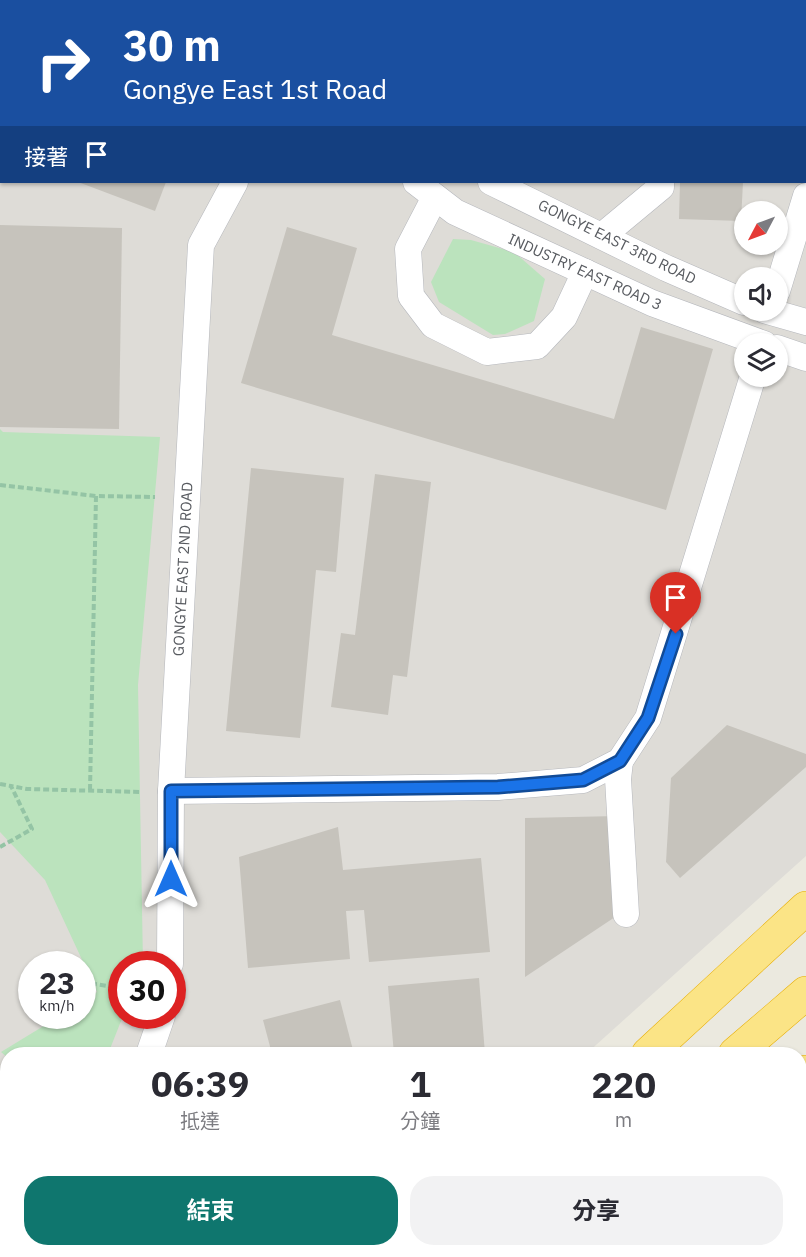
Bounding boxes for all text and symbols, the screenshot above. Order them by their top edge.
text: 30 m [123,18,221,73]
icon: right [24,24,102,102]
text: Gongye East 1st Road [123,71,387,106]
icon: arrive [80,138,113,171]
text: 接著 [24,142,68,171]
street label: GONGYE EAST 3RD ROAD [535,195,699,288]
north arrow [734,201,788,255]
map controls [734,201,788,387]
street label: INDUSTRY EAST ROAD 3 [505,229,665,314]
button: sound [734,267,788,321]
button: layers [734,333,788,387]
street label: GONGYE EAST 2ND ROAD [168,481,197,657]
pin [650,572,701,634]
icon: arrive [659,581,692,614]
position arrow [139,847,203,911]
speed limit sign: 30 [108,951,186,1029]
text: 23 [39,963,75,1002]
text: km/h [39,996,75,1015]
text: 06:39 [151,1060,249,1107]
text: 1 [409,1060,431,1107]
text: 220 [591,1061,656,1108]
text: m [615,1106,632,1133]
text: 抵達 [180,1107,220,1134]
text: 分鐘 [400,1107,440,1134]
button: 結束 [24,1176,398,1245]
button: 分享 [410,1176,783,1245]

